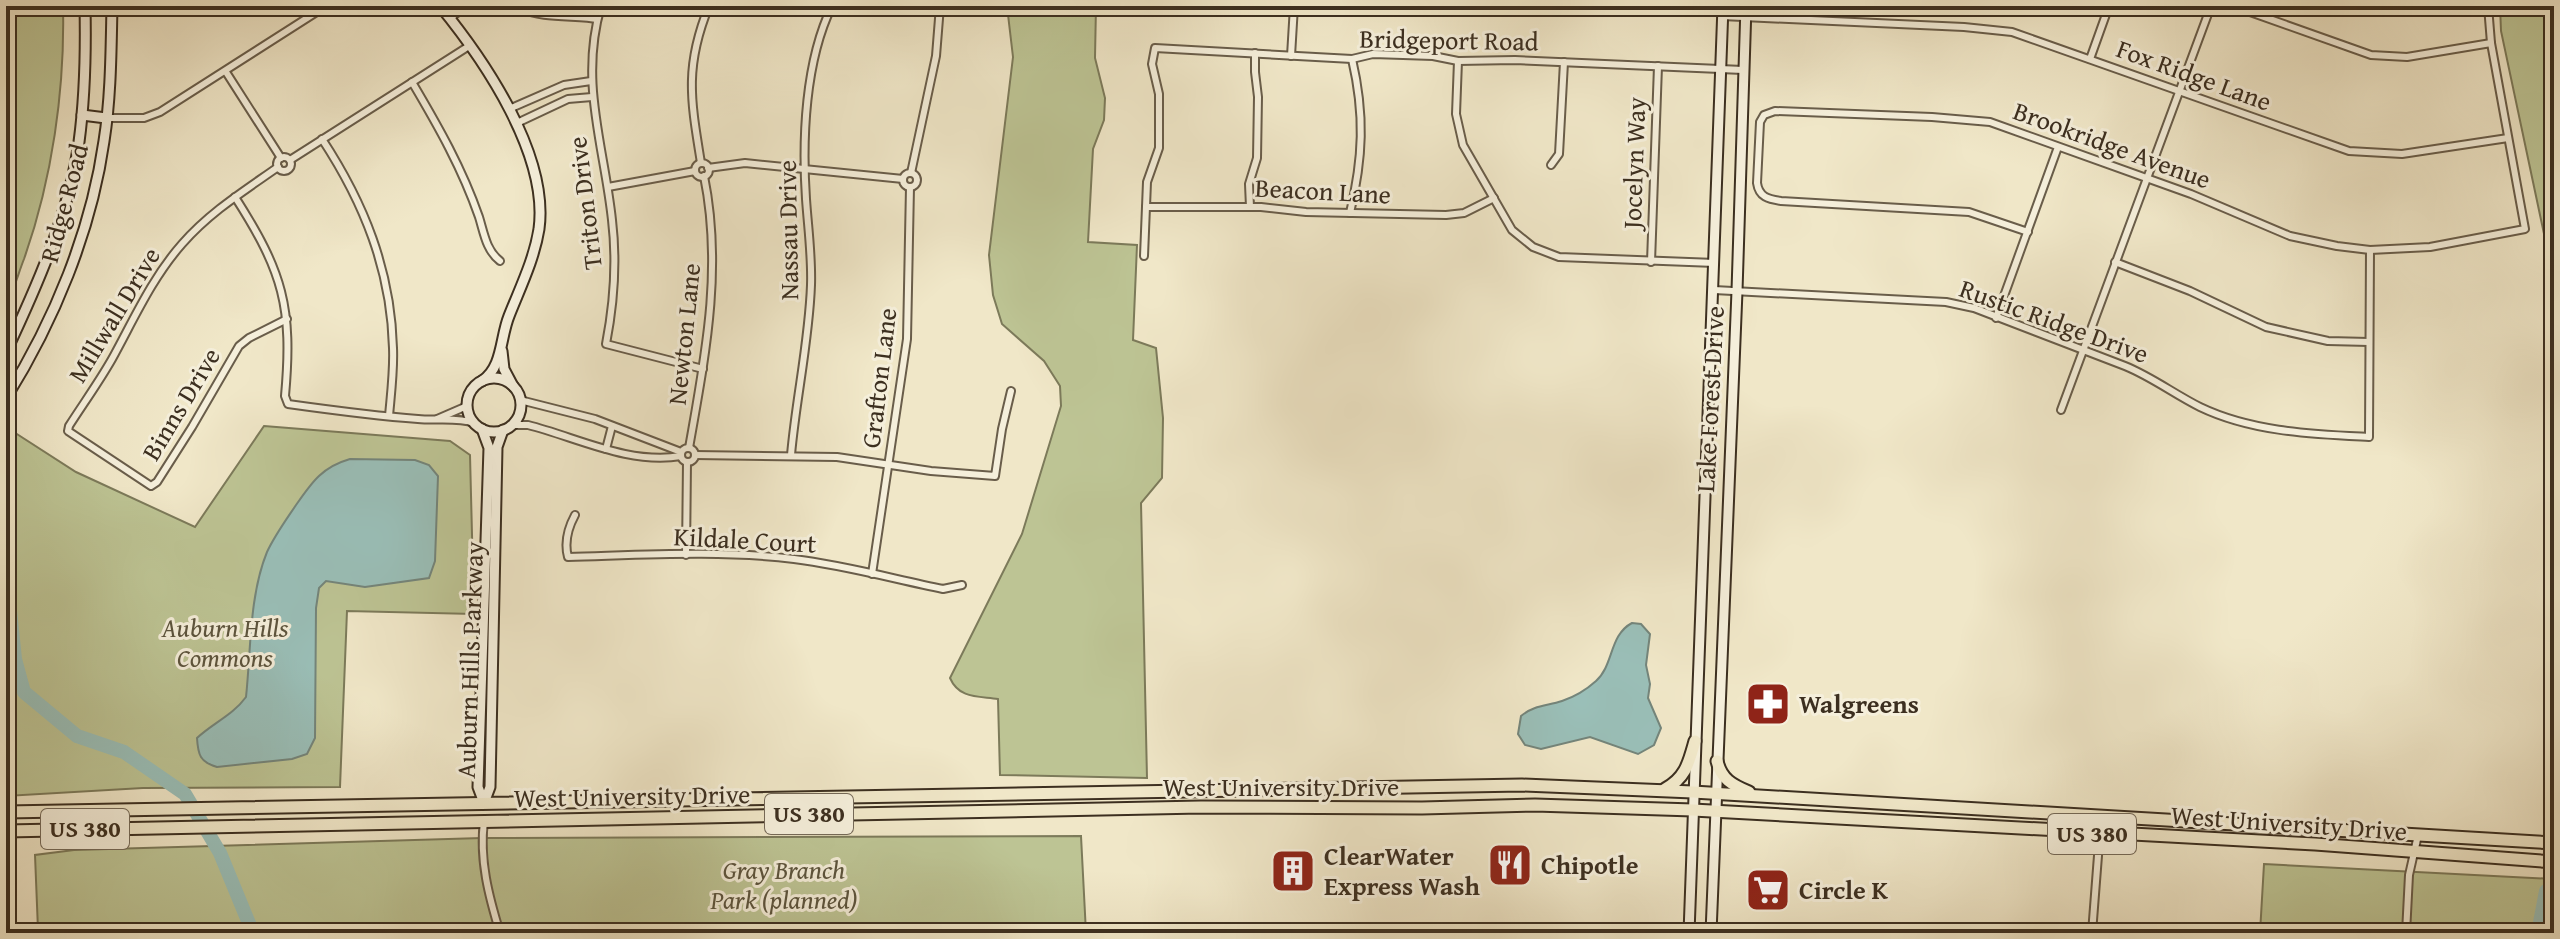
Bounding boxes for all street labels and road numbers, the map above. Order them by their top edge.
street label: Bridgeport Road [1359,18,1539,61]
street label: Fox Ridge Lane [2111,28,2277,121]
street label: Brookridge Avenue [2008,91,2216,198]
street label: Jocelyn Way [1612,96,1655,233]
street label: Triton Drive [557,134,612,272]
street label: Ridge Road [29,139,98,267]
street label: Nassau Drive [767,159,808,301]
street label: Beacon Lane [1254,167,1392,214]
street label: Millwall Drive [58,239,169,390]
street label: Newton Lane [657,261,710,407]
street label: Rustic Ridge Drive [1954,268,2154,373]
street label: Lake Forest Drive [1685,305,1734,493]
street label: Grafton Lane [851,306,906,450]
street label: Binns Drive [132,340,230,468]
street label: Kildale Court [673,516,817,563]
street label: Auburn Hills Parkway [446,541,493,779]
street label: West University Drive [1163,767,1399,806]
street label: West University Drive [513,774,751,817]
road number: US 380 [765,794,853,834]
street label: West University Drive [2170,795,2408,850]
road number: US 380 [41,809,129,849]
road number: US 380 [2048,814,2136,854]

